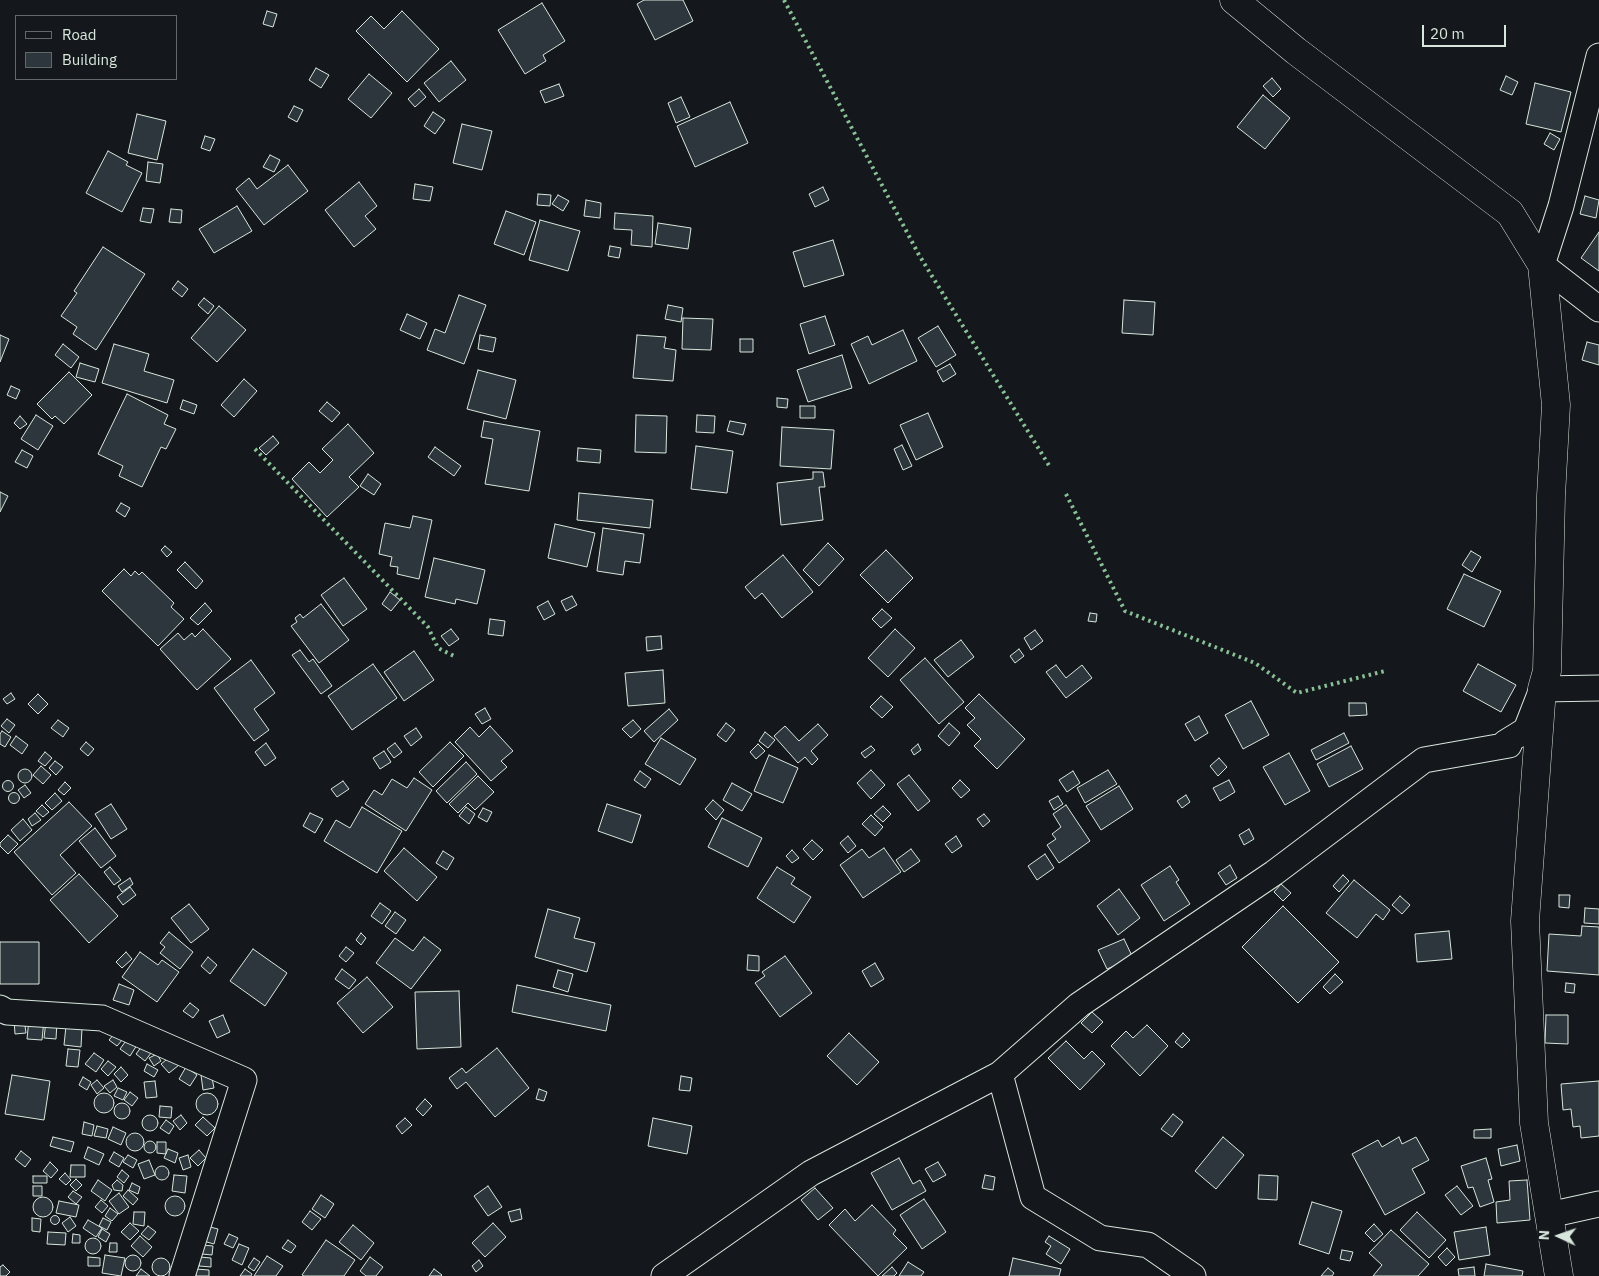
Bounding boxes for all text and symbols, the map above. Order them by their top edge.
legend [15,15,178,80]
scale bar [1424,15,1508,47]
text: 20 m [1430,24,1465,43]
text: Road [62,25,97,44]
text: Building [62,50,117,69]
north arrow [1534,1211,1584,1261]
text: N [1535,1230,1553,1241]

